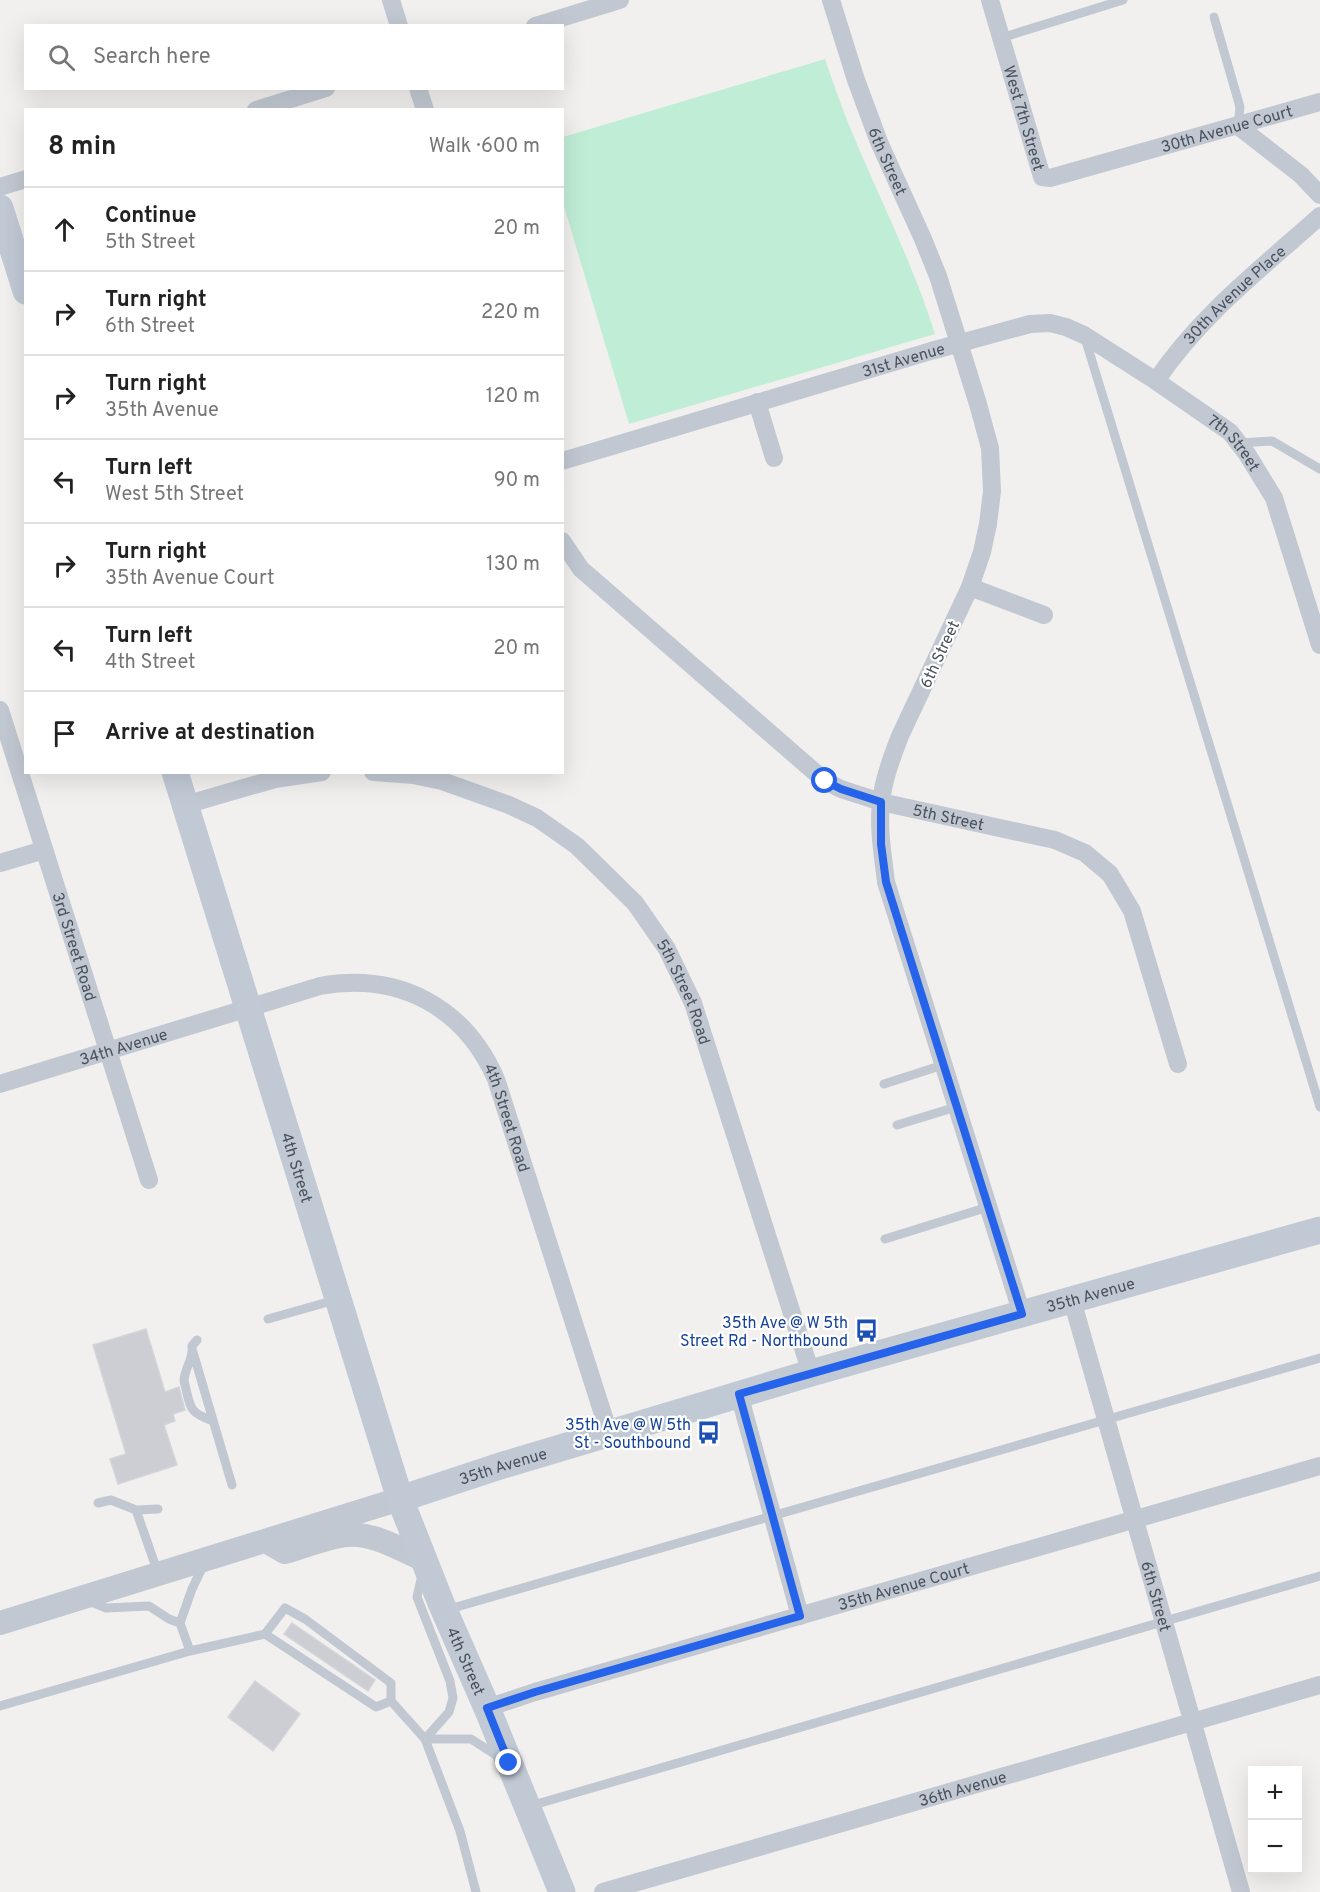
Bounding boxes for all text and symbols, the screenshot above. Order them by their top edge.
search box [24,24,564,90]
icon: search [45,41,78,74]
text: Search here [93,44,211,71]
street label: West 7th Street [998,64,1048,174]
street label: 30th Avenue Court [1159,102,1295,158]
street label: 6th Street [863,125,910,199]
text: 8 min [48,131,116,164]
text: Walk · 600 m [429,134,540,160]
text: Continue [105,203,196,230]
icon: ahead [48,213,81,246]
text: 20 m [493,216,540,242]
text: 5th Street [105,230,196,256]
street label: 30th Avenue Place [1180,242,1291,349]
text: Turn right [105,287,207,314]
icon: right [48,297,81,330]
text: 220 m [481,300,540,326]
text: 6th Street [105,314,195,340]
street label: 31st Avenue [860,340,947,383]
text: Turn right [105,371,207,398]
icon: right [48,381,81,414]
text: 120 m [486,384,540,410]
text: 35th Avenue [105,398,219,424]
street label: 7th Street [1203,412,1263,476]
text: Turn left [105,455,193,482]
icon: left [48,465,81,498]
text: 90 m [494,468,540,494]
text: West 5th Street [105,482,244,508]
text: Turn right [105,539,207,566]
icon: right [48,549,81,582]
text: 130 m [486,552,540,578]
text: 35th Avenue Court [105,566,275,592]
street label: 6th Street [917,618,965,692]
text: Turn left [105,623,193,650]
icon: left [48,633,81,666]
text: 20 m [493,636,540,662]
text: 4th Street [105,650,196,676]
icon: arrive [48,717,81,750]
text: Arrive at destination [105,720,315,747]
route start [811,767,837,793]
street label: 5th Street [910,801,986,836]
street label: 3rd Street Road [46,890,100,1004]
street label: 5th Street Road [651,936,714,1047]
street label: 34th Avenue [77,1025,170,1071]
street label: 4th Street Road [478,1060,533,1175]
street label: 4th Street [275,1130,316,1206]
street label: 35th Avenue [1044,1275,1137,1318]
place label: 35th Ave @ W 5th Street Rd - Northbound [680,1314,848,1352]
bus stop icon: 35th Ave @ W 5th Street Rd - Northbound [853,1318,879,1344]
place label: 35th Ave @ W 5th St - Southbound [565,1416,691,1454]
bus stop icon: 35th Ave @ W 5th St - Southbound [696,1420,722,1446]
street label: 35th Avenue [457,1445,550,1491]
street label: 35th Avenue Court [836,1559,972,1616]
street label: 6th Street [1135,1559,1174,1634]
street label: 4th Street [441,1624,488,1699]
route end [495,1749,521,1775]
map controls [1248,1766,1302,1874]
button: + [1248,1766,1302,1820]
street label: 36th Avenue [917,1768,1009,1812]
button: − [1248,1820,1302,1874]

